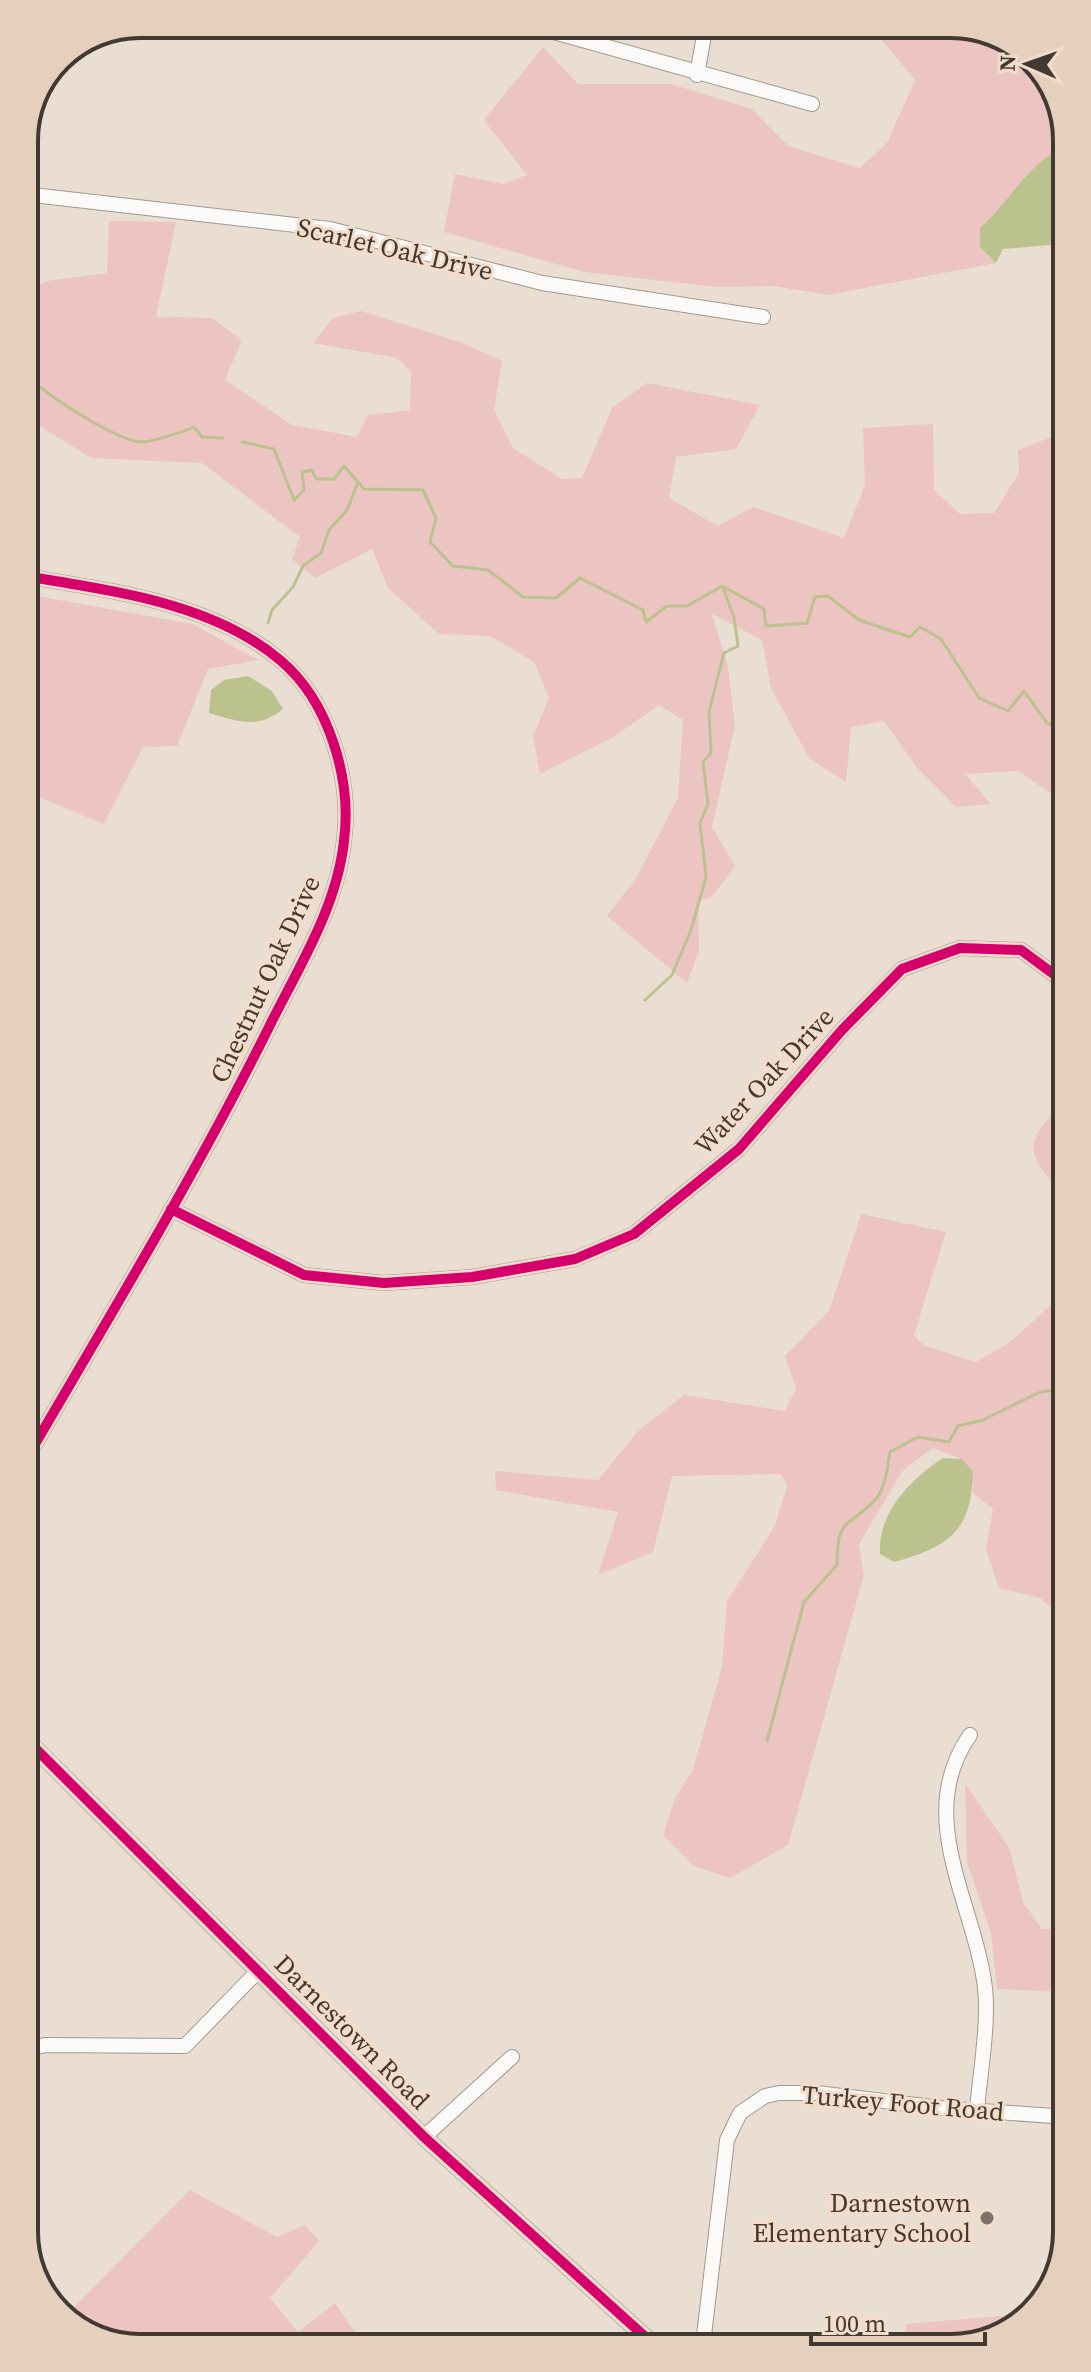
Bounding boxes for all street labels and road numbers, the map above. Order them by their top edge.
street label: Scarlet Oak Drive [294,209,496,289]
street label: Chestnut Oak Drive [201,869,329,1089]
street label: Water Oak Drive [686,999,842,1163]
street label: Darnestown Road [266,1946,438,2118]
street label: Turkey Foot Road [800,2076,1006,2130]

